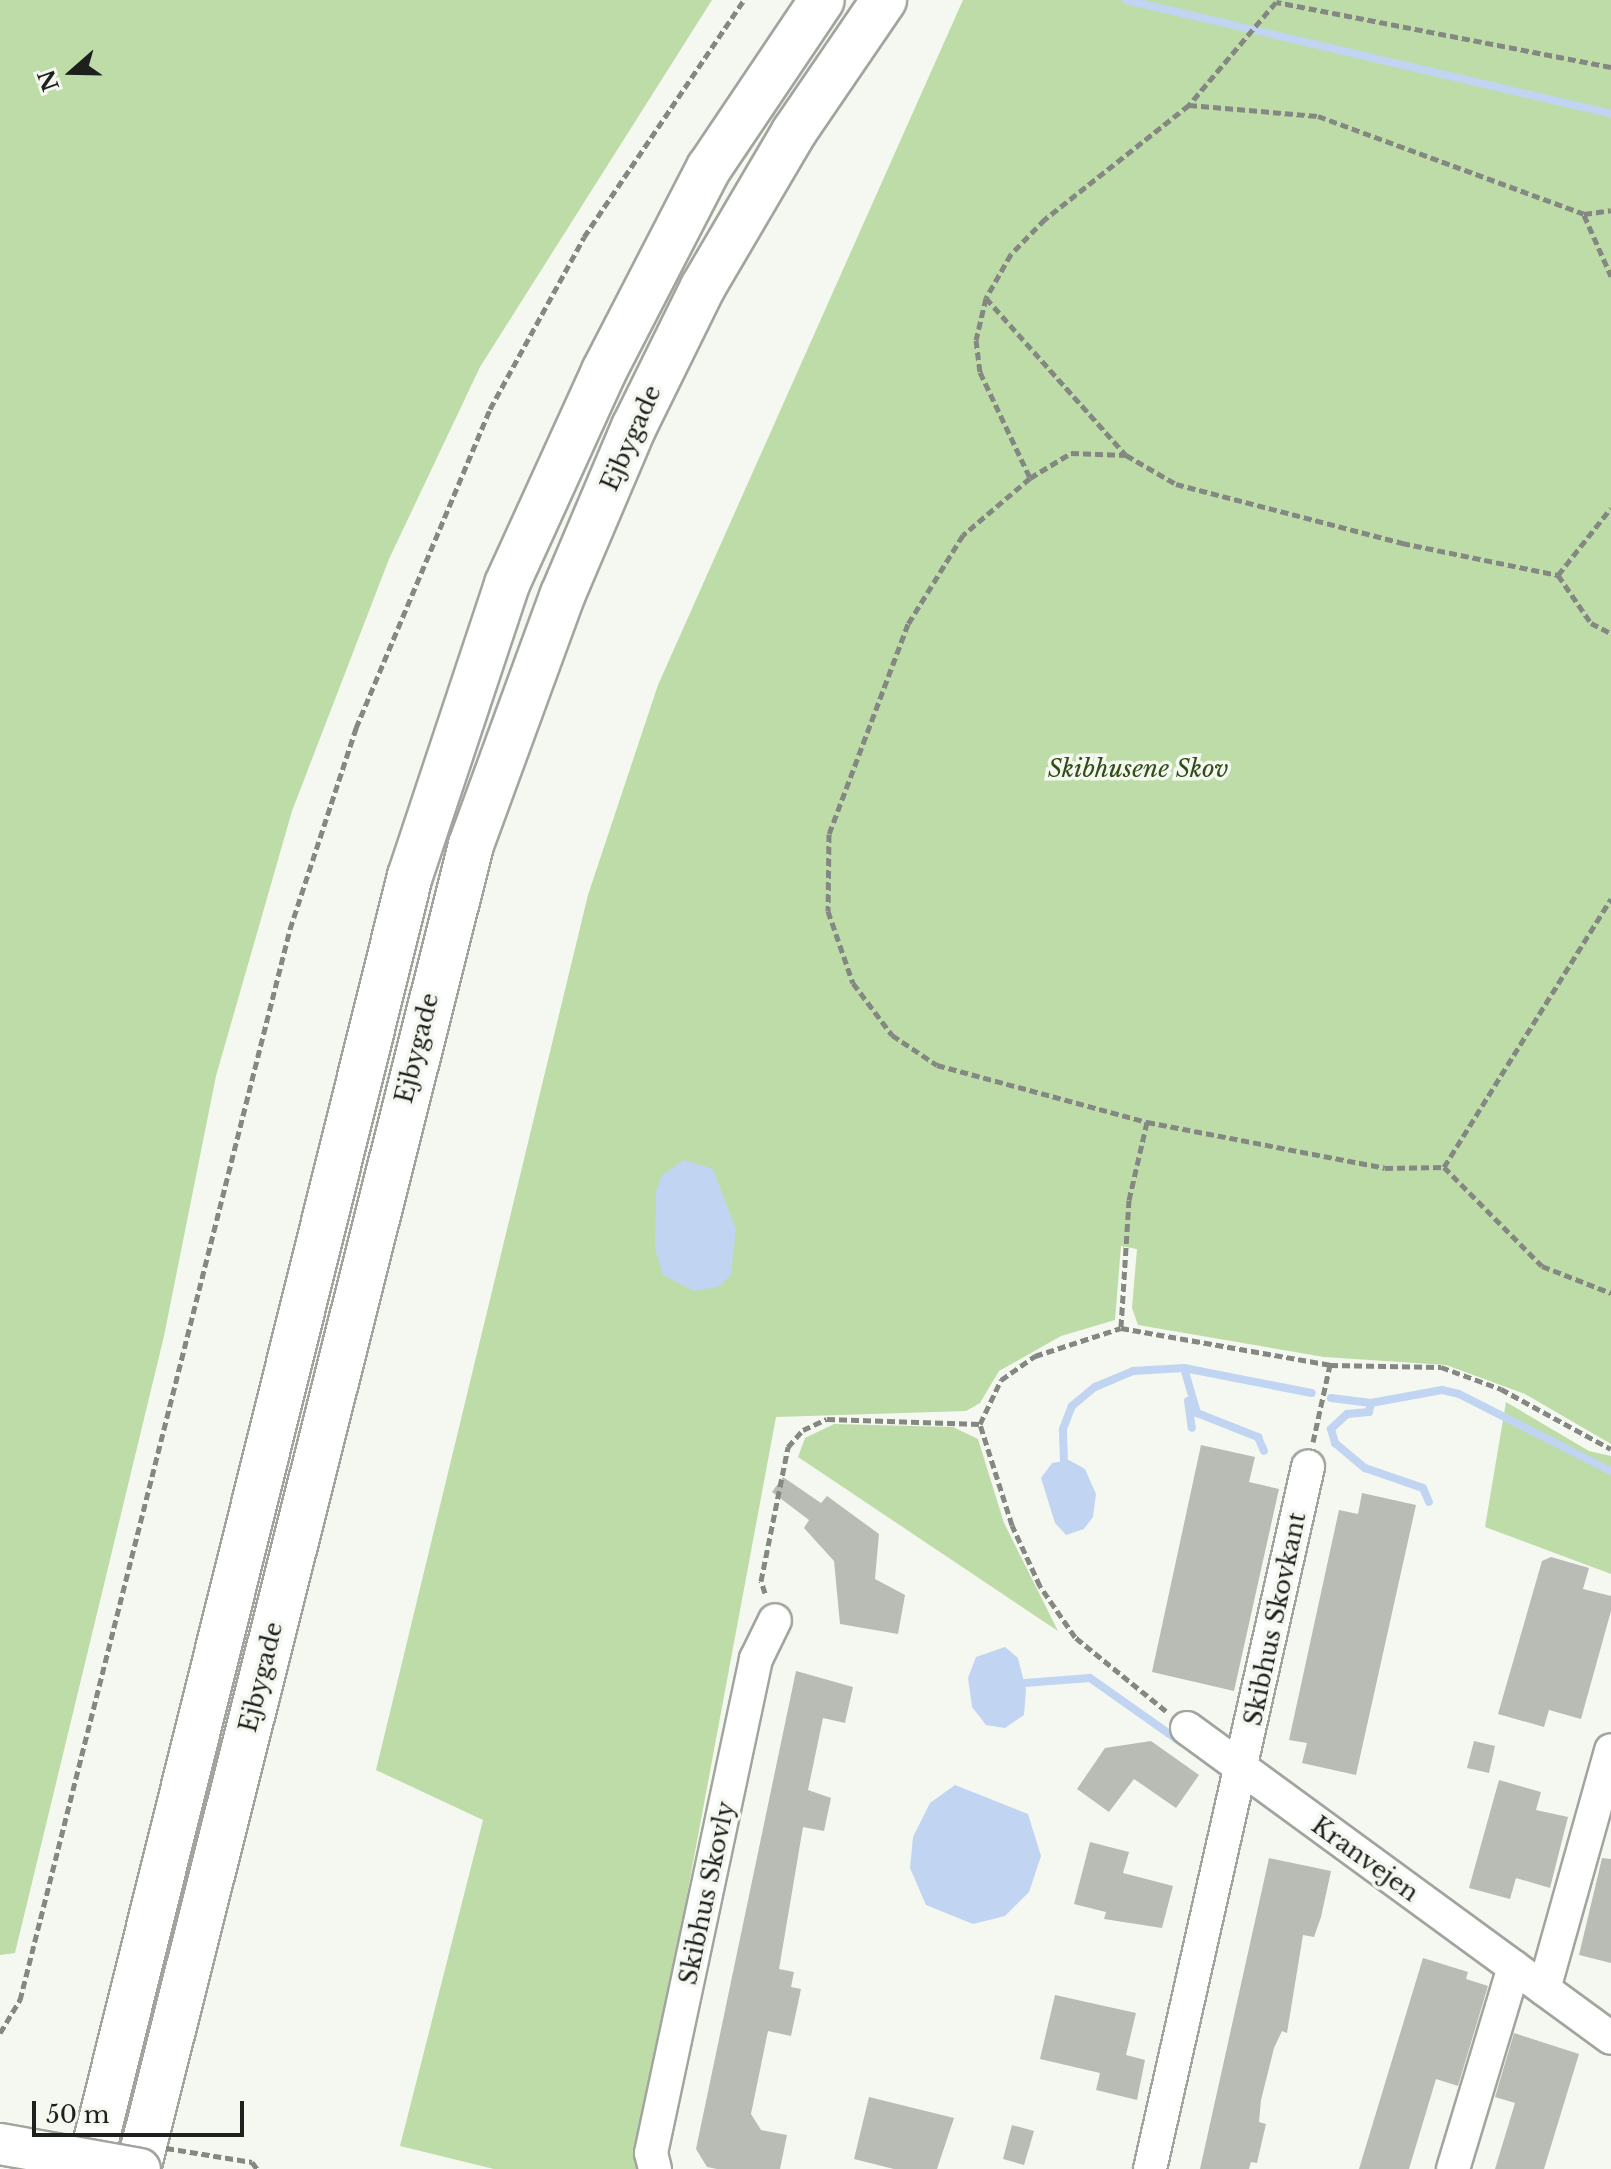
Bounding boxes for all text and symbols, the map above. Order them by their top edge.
north arrow [32,32,112,112]
text: N [33,66,65,95]
street label: Ejbygade [595,381,667,495]
park label: Skibhusene Skov [1048,755,1228,783]
street label: Ejbygade [389,990,445,1106]
street label: Skibhus Skovkant [1238,1510,1312,1728]
street label: Ejbygade [233,1619,289,1735]
street label: Skibhus Skovly [674,1799,740,1987]
street label: Kranvejen [1306,1811,1424,1907]
scale bar [36,2085,248,2135]
text: 50 m [46,2100,109,2129]

